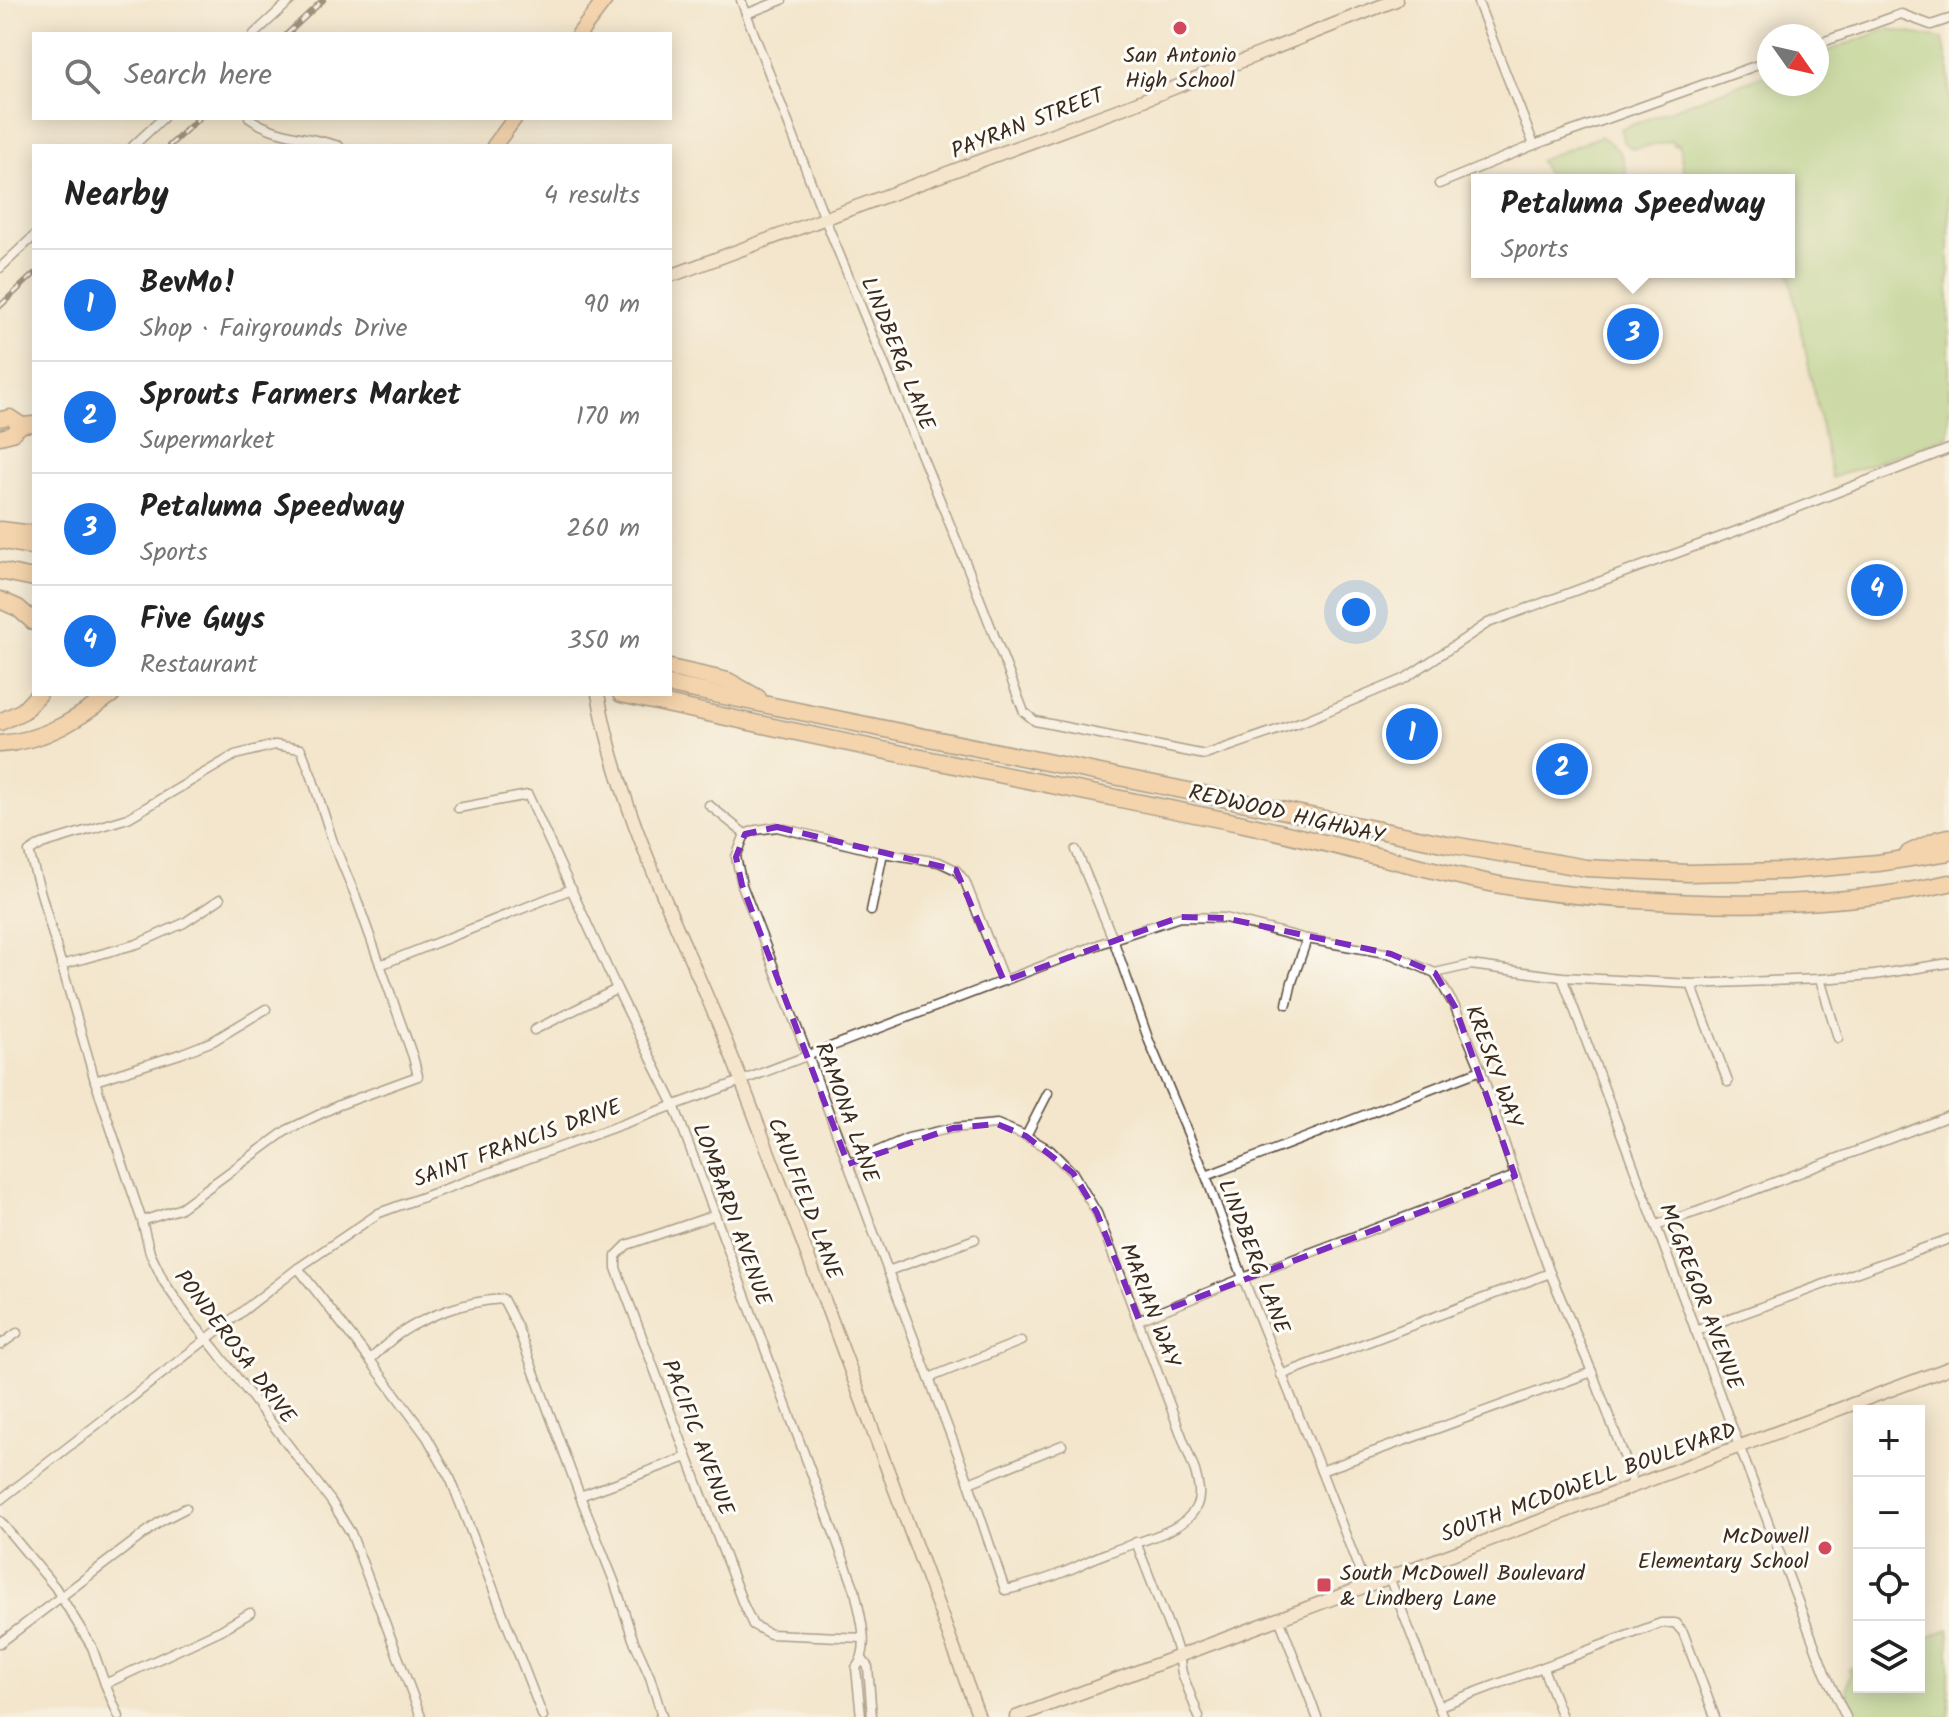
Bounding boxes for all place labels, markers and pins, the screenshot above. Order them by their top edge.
marker: San Antonio High School [1171,19,1189,37]
place label: San Antonio High School [1123,39,1237,99]
pin: 3 [1607,304,1659,364]
pin: 4 [1851,560,1903,620]
pin: 1 [1386,704,1438,764]
pin: 2 [1536,739,1588,799]
place label: McDowell Elementary School [1638,1520,1810,1580]
marker: McDowell Elementary School [1816,1539,1834,1557]
place label: South McDowell Boulevard & Lindberg Lane [1340,1557,1586,1617]
marker: South McDowell Boulevard & Lindberg Lane [1315,1576,1333,1594]

